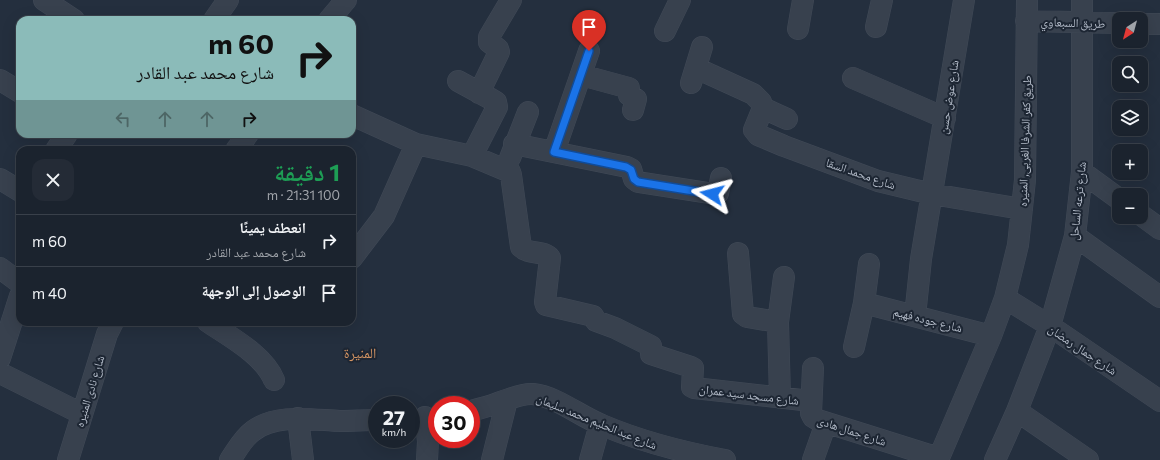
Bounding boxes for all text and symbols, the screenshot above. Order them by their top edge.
pin [572,10,606,51]
north arrow [1112,12,1148,48]
map controls [1112,12,1148,224]
street label: طريق السبعاوي [1040,14,1106,34]
icon: arrive [578,16,600,38]
text: 60 m [208,26,274,60]
icon: right [288,32,340,84]
button: search [1112,56,1148,92]
street label: شارع عوض حسن [935,59,963,135]
text: شارع محمد عبد القادر [136,61,274,83]
street label: طريق كفر الشرفا الغربى, المنيره [1015,75,1035,207]
button: layers [1112,100,1148,136]
icon: left [112,108,134,130]
icon: ahead [154,108,176,130]
icon: ahead [196,108,218,130]
icon: right [238,108,260,130]
button: + [1112,144,1148,180]
street label: شارع محمد السقا [824,155,898,193]
text: 1 دقيقة [274,157,340,186]
button: close [32,159,74,201]
street label: شارع ترعه الساحل [1066,161,1090,241]
position arrow [691,173,733,215]
text: 100 m · 21:31 [267,187,340,203]
button: − [1112,188,1148,224]
text: انعطف يمينًا [240,218,306,236]
icon: right [318,230,340,252]
text: 60 m [32,232,67,250]
text: شارع محمد عبد القادر [207,244,306,260]
text: الوصول إلى الوجهة [202,281,306,299]
icon: arrive [318,282,340,304]
text: 40 m [32,284,67,302]
street label: شارع جوده فهيم [891,304,964,336]
street label: شارع جمال رمضان [1045,321,1120,379]
district label: المنيرة [344,344,376,362]
street label: شارع نادى المنيره [71,353,108,429]
street label: شارع مسجد سيد عمران [698,381,800,409]
street label: شارع عبد الحليم محمد سليمان [534,390,659,453]
speed limit sign: 30 [428,396,480,448]
text: 27 [383,405,405,429]
street label: شارع جمال هادى [815,412,888,450]
text: km/h [382,426,406,438]

